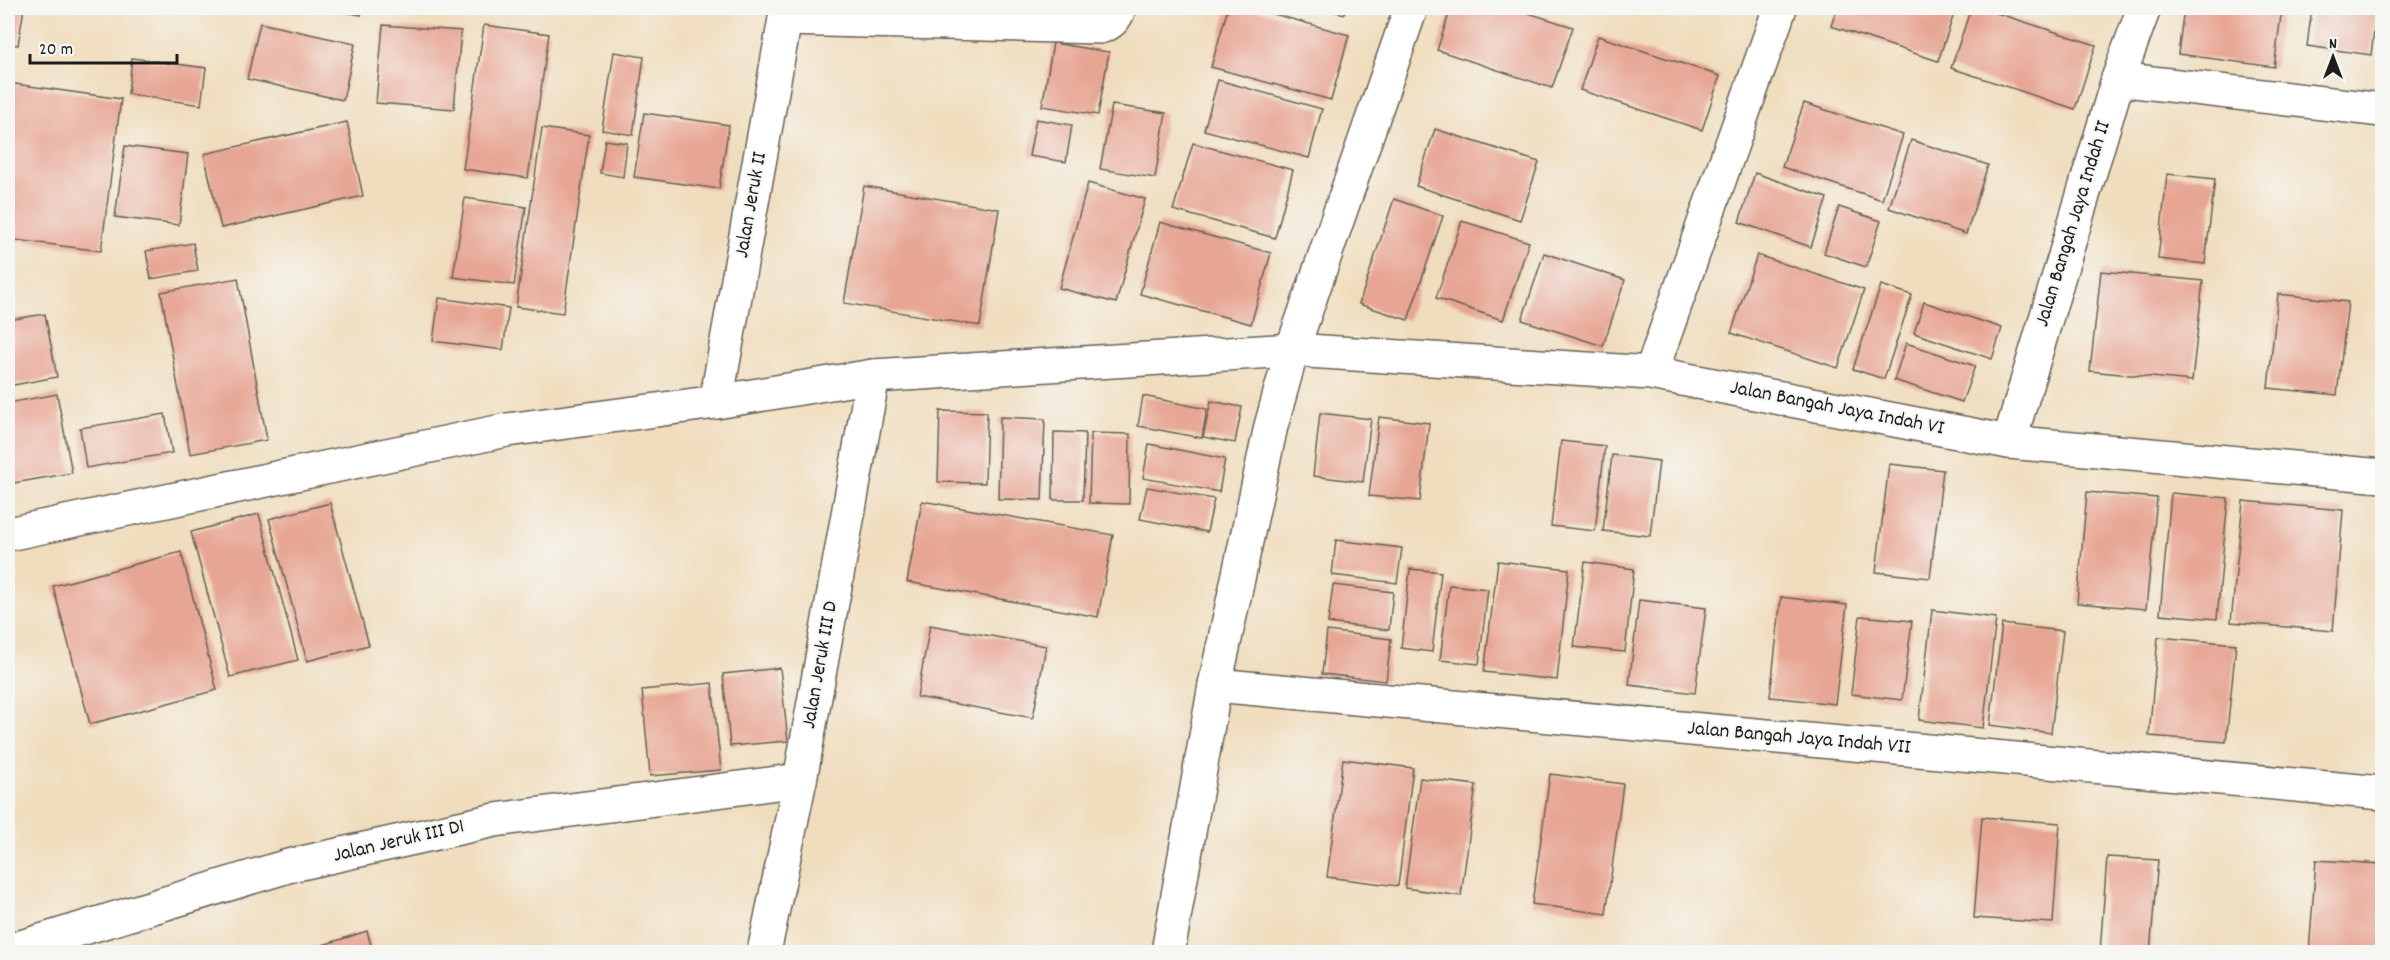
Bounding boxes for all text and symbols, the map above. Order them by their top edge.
scale bar [30,27,177,65]
north arrow [2303,27,2363,87]
text: N [2329,33,2337,56]
text: 20 m [39,38,73,63]
street label: Jalan Bangah Jaya Indah II [2028,117,2120,331]
street label: Jalan Jeruk II [728,149,776,260]
street label: Jalan Bangah Jaya Indah VI [1727,374,1947,445]
street label: Jalan Jeruk III D [795,599,847,731]
street label: Jalan Bangah Jaya Indah VII [1686,714,1912,764]
street label: Jalan Jeruk III D1 [330,812,468,872]

